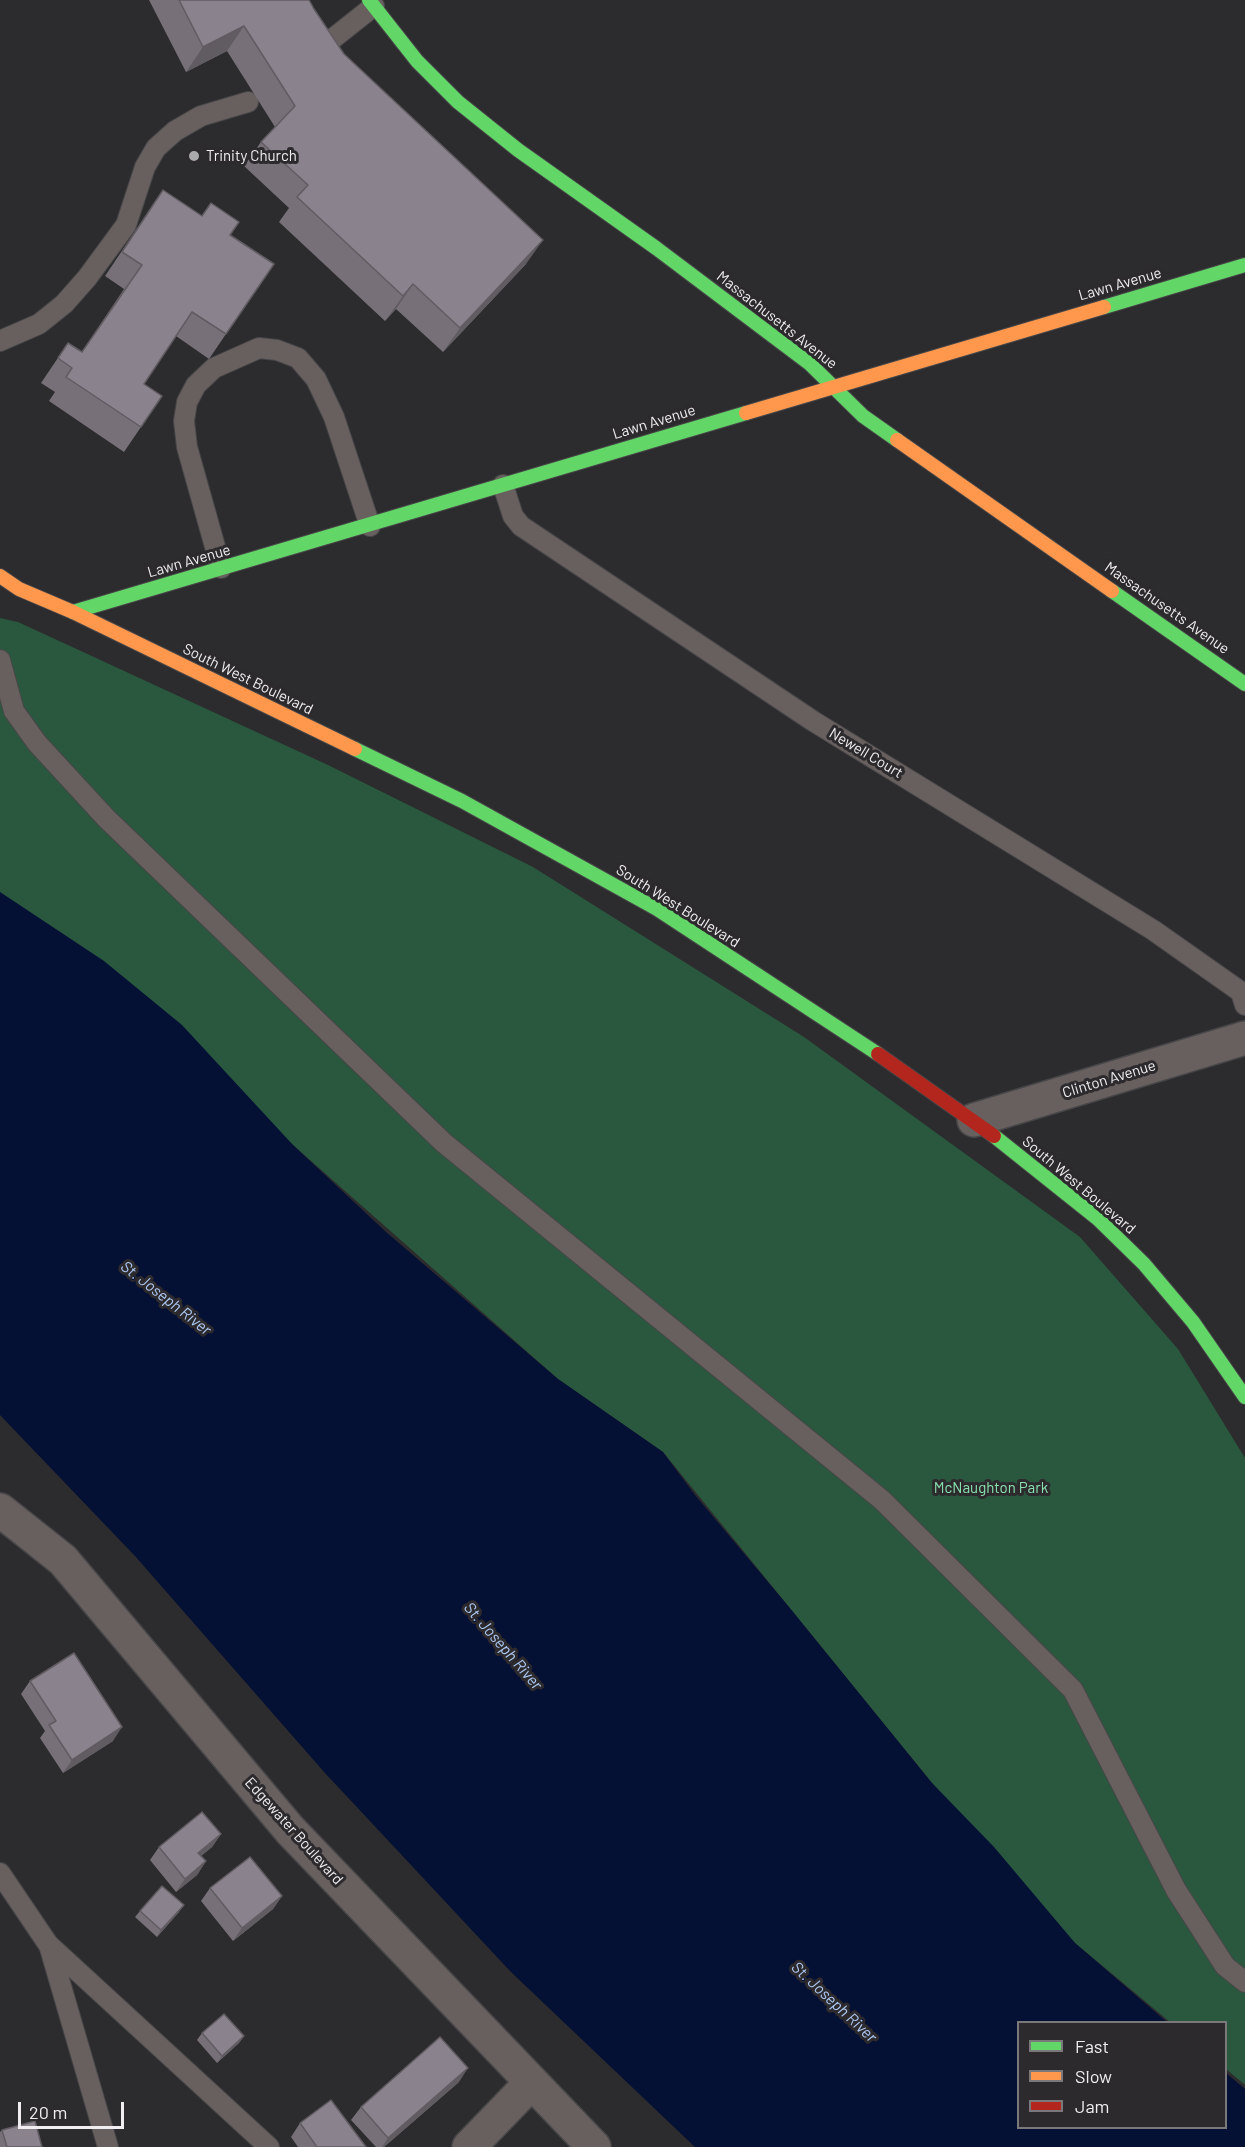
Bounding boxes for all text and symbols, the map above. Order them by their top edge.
place label: Trinity Church [206,147,297,165]
marker: Trinity Church [187,149,201,163]
street label: Lawn Avenue [1076,264,1164,304]
street label: Massachusetts Avenue [713,267,841,373]
street label: Lawn Avenue [610,401,698,443]
street label: Lawn Avenue [145,541,233,581]
street label: Massachusetts Avenue [1101,558,1233,658]
street label: South West Boulevard [180,640,316,718]
street label: Newell Court [826,724,906,782]
street label: South West Boulevard [613,861,743,951]
street label: Clinton Avenue [1060,1056,1158,1102]
street label: South West Boulevard [1019,1132,1139,1238]
water label: St. Joseph River [117,1257,215,1339]
park label: McNaughton Park [934,1479,1048,1497]
water label: St. Joseph River [460,1598,546,1694]
street label: Edgewater Boulevard [241,1774,347,1888]
water label: St. Joseph River [787,1958,881,2046]
legend [1017,2021,1227,2129]
text: Fast [1075,2035,1109,2057]
text: Slow [1075,2065,1112,2087]
scale bar [21,2090,128,2128]
text: Jam [1075,2095,1109,2117]
text: 20 m [29,2101,67,2123]

